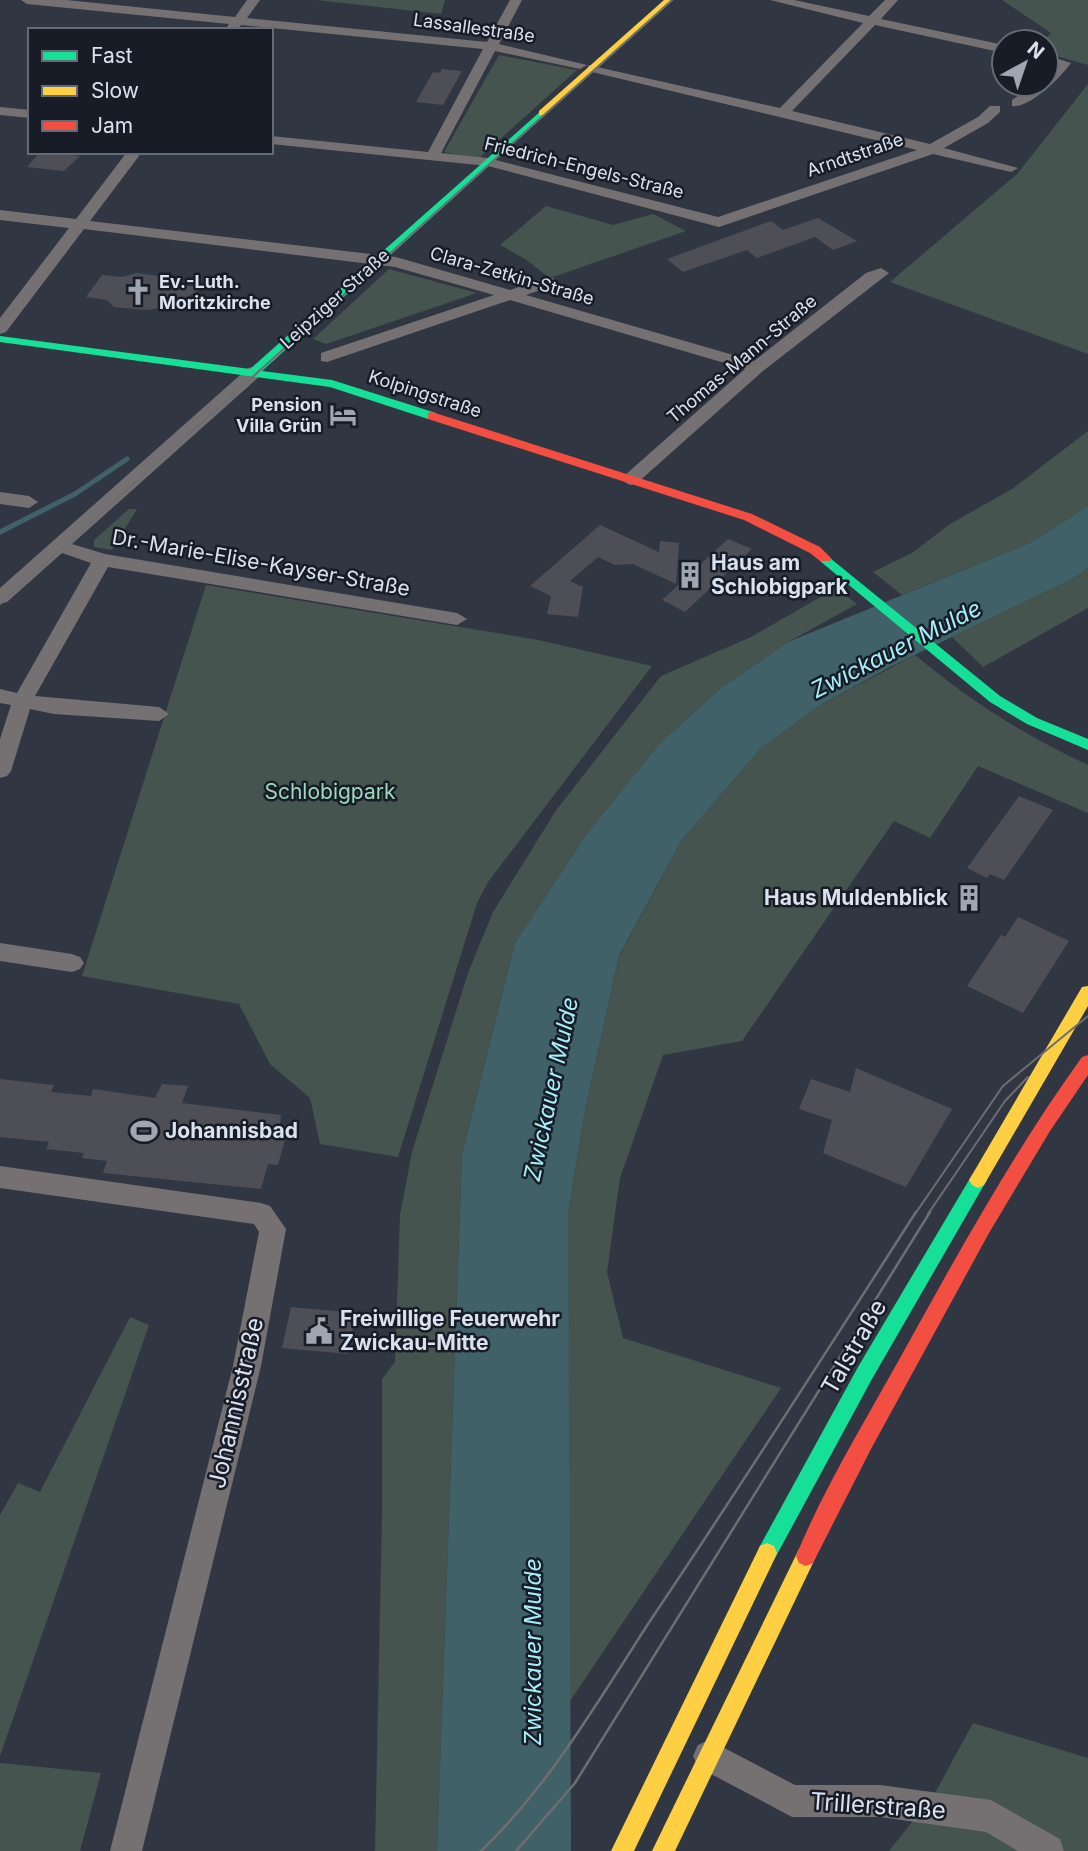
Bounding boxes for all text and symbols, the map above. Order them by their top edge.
street label: Lassallestraße [412,9,536,46]
legend [28,28,273,154]
north arrow [990,28,1060,98]
text: N [1023,37,1049,64]
text: Fast [91,43,133,68]
text: Slow [91,78,139,103]
text: Jam [91,113,133,138]
street label: Arndtstraße [804,128,906,181]
street label: Friedrich-Engels-Straße [482,133,686,202]
street label: Clara-Zetkin-Straße [428,242,597,309]
street label: Leipziger Straße [276,244,393,353]
place label: Ev.-Luth. Moritzkirche [159,271,271,313]
church icon: Ev.-Luth. Moritzkirche [123,277,153,307]
street label: Thomas-Mann-Straße [663,290,821,427]
street label: Kolpingstraße [366,365,484,422]
place label: Pension Villa Grün [236,394,322,436]
hotel icon: Pension Villa Grün [328,400,358,430]
street label: Dr.-Marie-Elise-Kayser-Straße [110,524,412,601]
place label: Haus am Schlobigpark [711,550,848,599]
building icon: Haus am Schlobigpark [675,560,705,590]
water label: Zwickauer Mulde [806,594,986,704]
park label: Schlobigpark [264,779,396,804]
building icon: Haus Muldenblick [954,883,984,913]
place label: Haus Muldenblick [764,885,949,910]
water label: Zwickauer Mulde [518,994,584,1184]
sports icon: Johannisbad [129,1116,159,1146]
place label: Johannisbad [165,1118,298,1143]
street label: Talstraße [815,1294,892,1399]
place label: Freiwillige Feuerwehr Zwickau-Mitte [340,1306,560,1355]
street label: Johannisstraße [202,1315,269,1491]
public building icon: Freiwillige Feuerwehr Zwickau-Mitte [304,1316,334,1346]
water label: Zwickauer Mulde [519,1558,547,1746]
street label: Trillerstraße [809,1786,947,1825]

